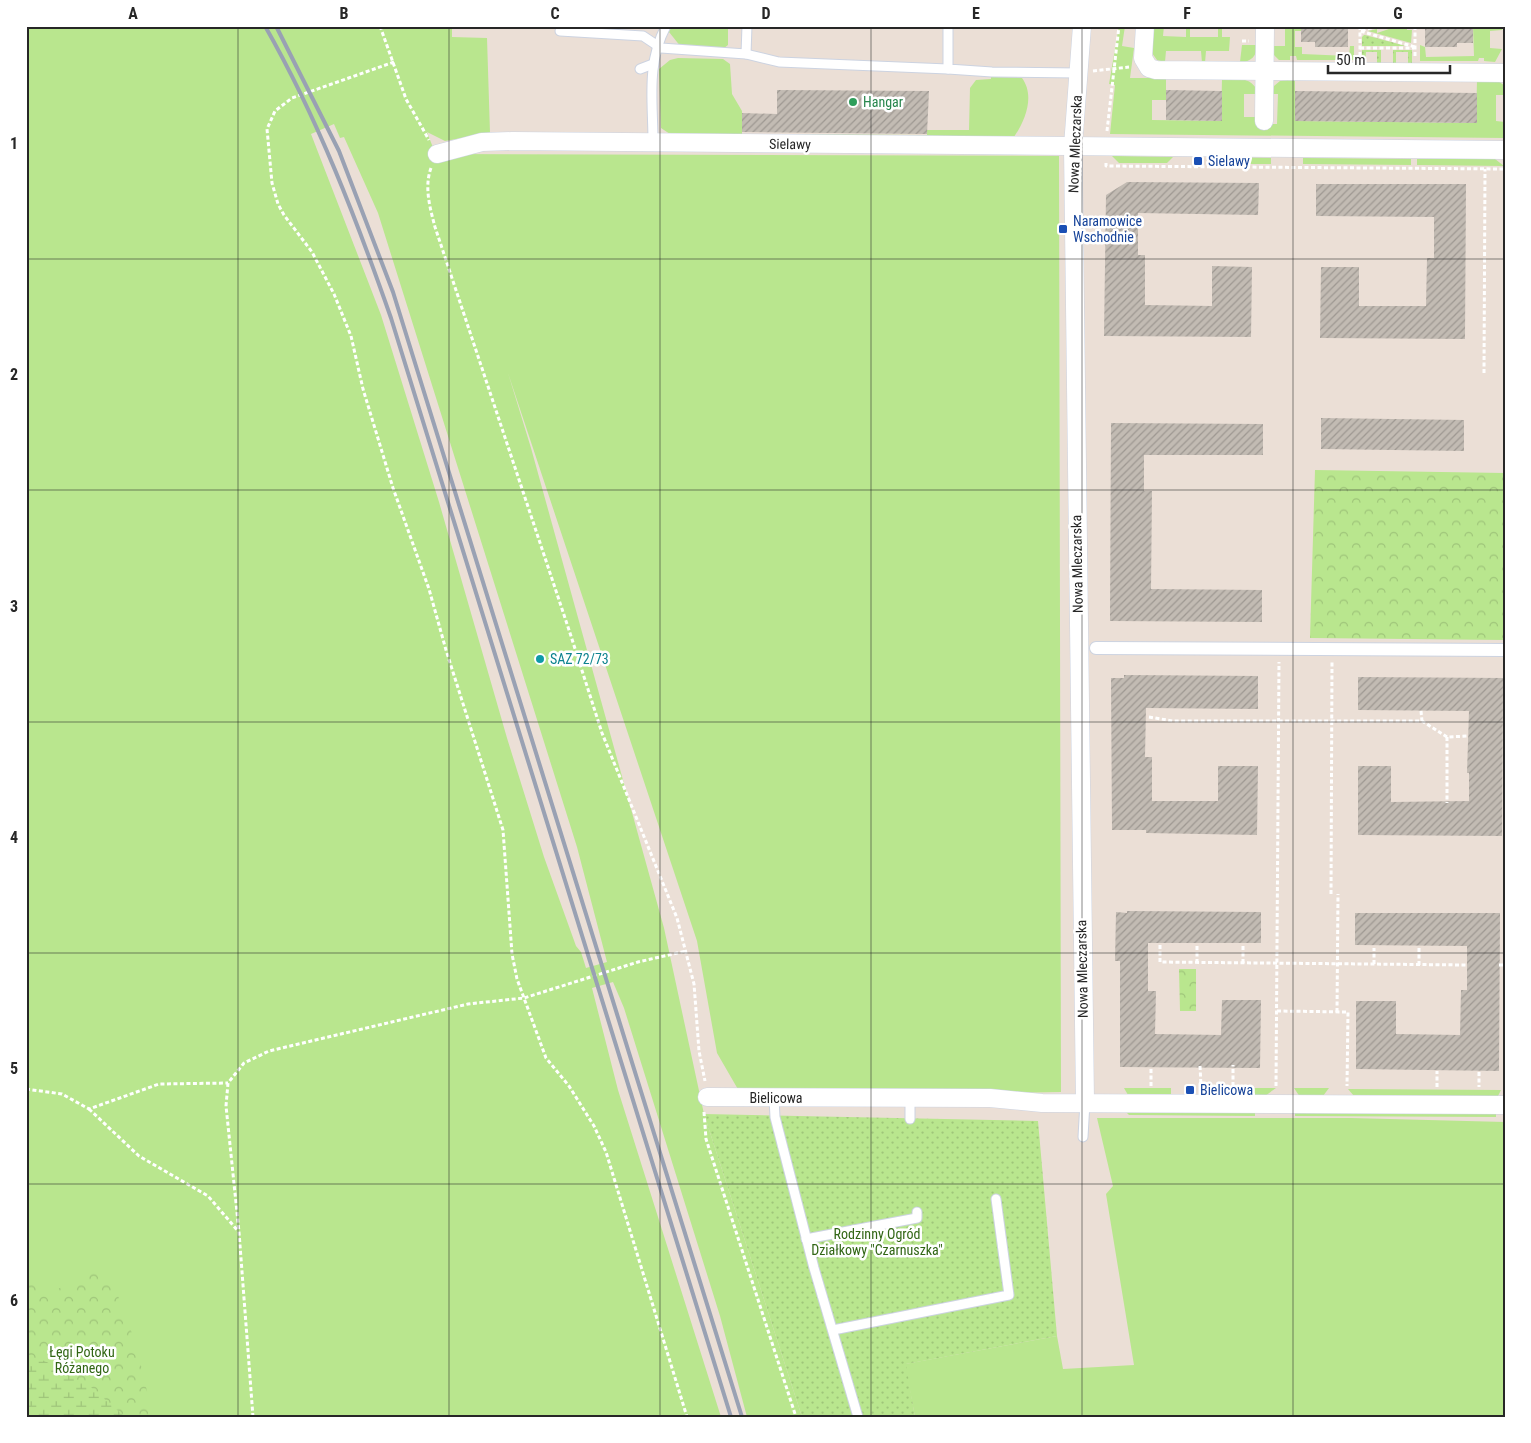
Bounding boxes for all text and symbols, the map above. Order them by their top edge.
text: A [128,4,138,23]
text: B [340,4,349,23]
text: C [550,4,560,23]
text: D [761,4,771,23]
text: E [972,4,980,23]
text: F [1183,4,1191,23]
text: G [1393,4,1403,23]
scale bar [1328,42,1451,74]
text: 50 m [1336,51,1366,69]
place label: Hangar [863,94,903,110]
street label: Nowa Mleczarska [1065,95,1085,193]
marker: Hangar [847,96,859,108]
text: 1 [10,134,18,153]
street label: Sielawy [769,136,811,152]
place label: Sielawy [1208,153,1250,169]
marker: Sielawy [1192,155,1204,167]
place label: Naramowice Wschodnie [1073,213,1142,245]
marker: Naramowice Wschodnie [1057,223,1069,235]
text: 2 [10,365,18,384]
street label: Nowa Mleczarska [1068,515,1086,613]
text: 3 [10,597,18,616]
place label: SAZ 72/73 [550,651,609,667]
marker: SAZ 72/73 [534,653,546,665]
text: 4 [10,828,18,847]
street label: Nowa Mleczarska [1073,920,1091,1018]
text: 5 [10,1059,18,1078]
place label: Bielicowa [1200,1082,1253,1098]
marker: Bielicowa [1184,1084,1196,1096]
street label: Bielicowa [749,1090,803,1106]
park label: Rodzinny Ogród Działkowy "Czarnuszka" [811,1226,943,1258]
text: 6 [10,1291,18,1310]
park label: Łęgi Potoku Różanego [49,1344,115,1376]

